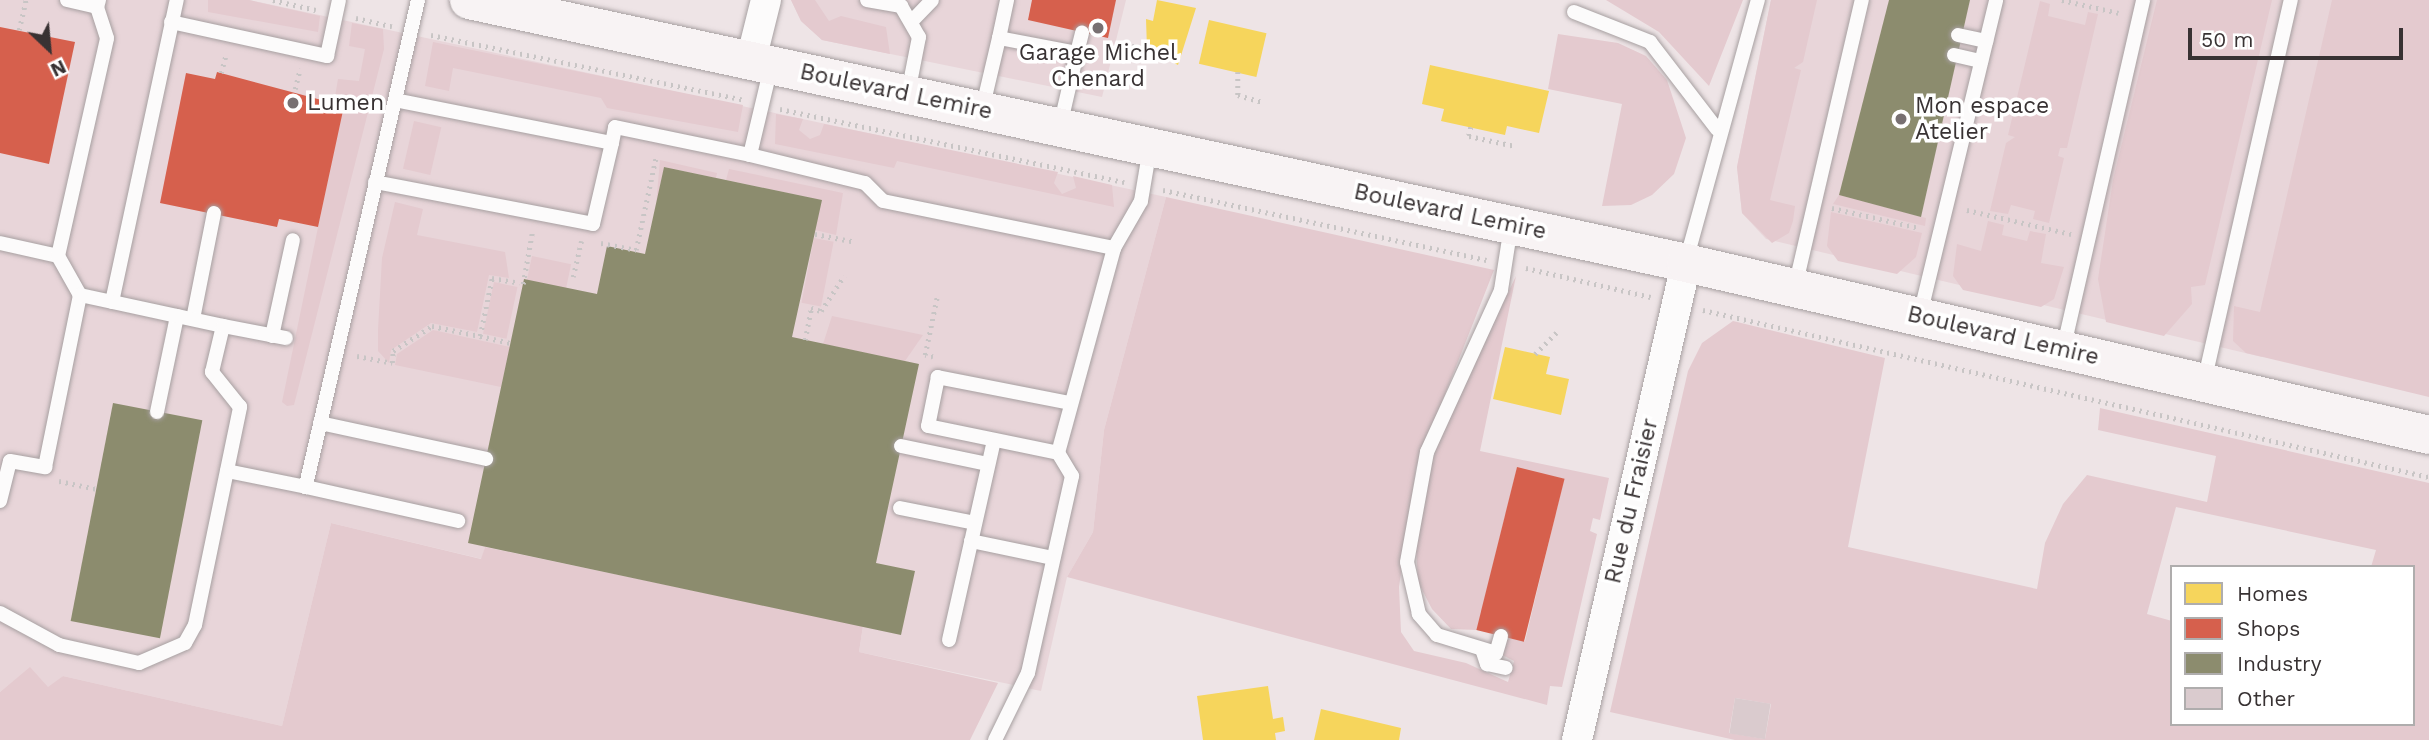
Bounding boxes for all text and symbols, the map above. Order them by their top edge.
north arrow [14,14,84,84]
scale bar [2191,14,2406,58]
marker: Garage Michel Chenard [1090,20,1106,36]
text: 50 m [2201,27,2253,52]
place label: Garage Michel Chenard [1019,39,1177,93]
text: N [47,55,70,82]
street label: Boulevard Lemire [797,58,995,126]
place label: Lumen [307,89,384,117]
place label: Mon espace Atelier [1915,92,2049,146]
marker: Lumen [285,95,301,111]
marker: Mon espace Atelier [1893,111,1909,127]
street label: Boulevard Lemire [1351,178,1549,246]
street label: Boulevard Lemire [1904,301,2102,371]
street label: Rue du Fraisier [1600,416,1664,586]
legend [2170,565,2415,726]
text: Homes [2237,581,2308,606]
text: Shops [2237,616,2300,641]
text: Industry [2237,651,2322,676]
text: Other [2237,686,2295,711]

